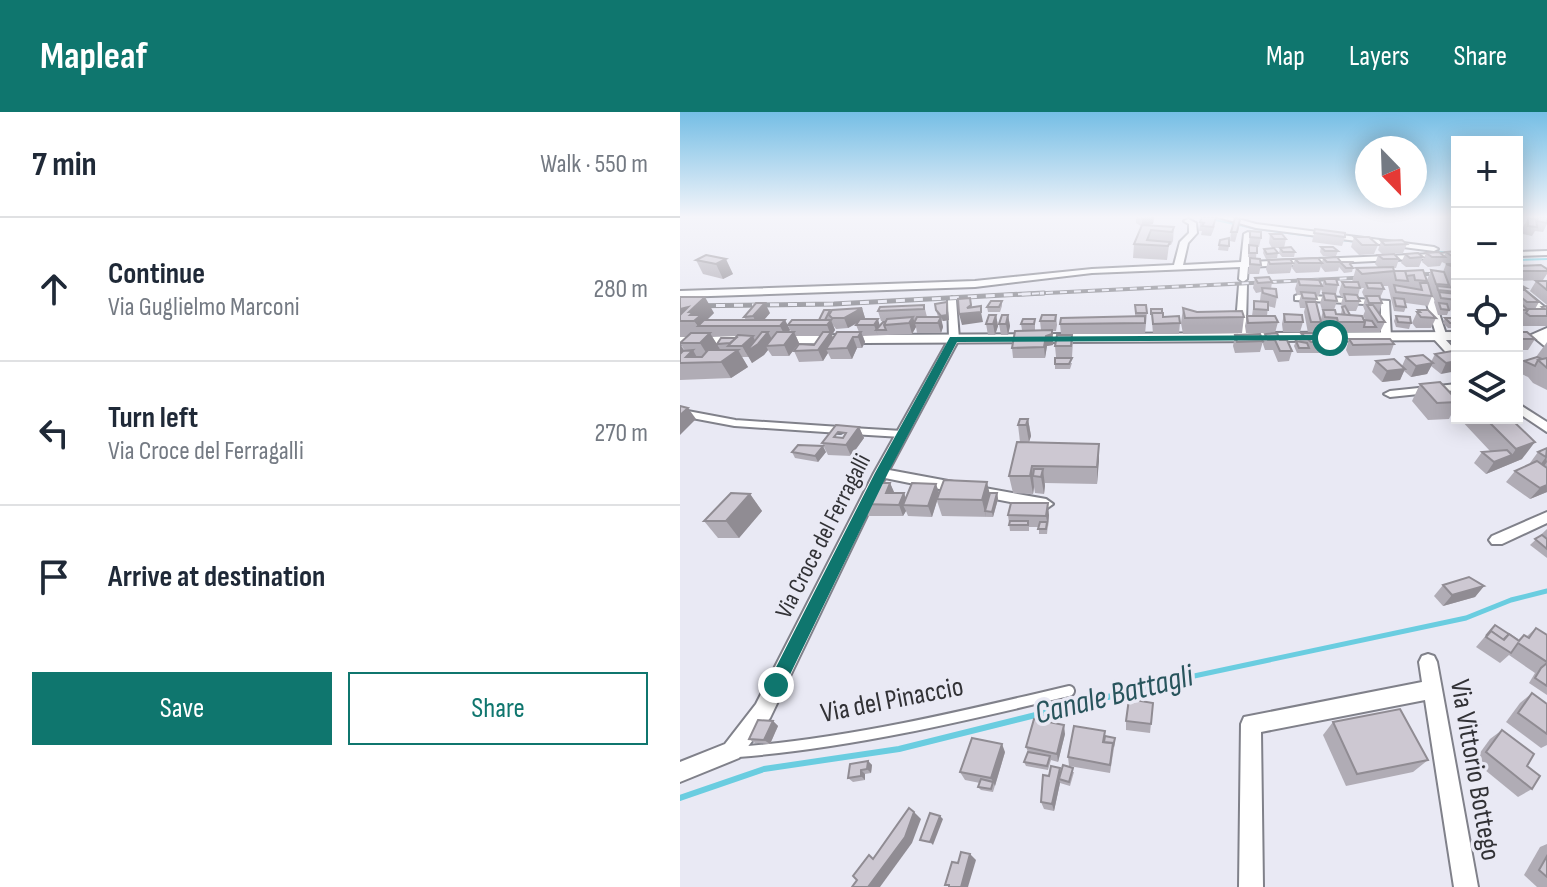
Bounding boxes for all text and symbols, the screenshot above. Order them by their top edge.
text: Mapleaf [40,34,147,79]
text: Map [1266,40,1305,73]
text: Layers [1349,40,1409,73]
text: Share [1453,40,1507,73]
north arrow [1355,136,1427,208]
map controls [1451,136,1523,424]
button: + [1451,136,1523,208]
text: 7 min [32,144,97,185]
text: Walk · 550 m [540,149,648,180]
button: − [1451,208,1523,280]
text: Continue [108,256,205,292]
icon: ahead [32,267,76,311]
text: 280 m [593,274,648,305]
button: locate [1451,280,1523,352]
text: Via Guglielmo Marconi [108,292,300,323]
route start [1312,320,1348,356]
button: layers [1451,352,1523,424]
text: Turn left [108,400,198,436]
icon: left [32,411,76,455]
text: 270 m [595,418,648,449]
text: Via Croce del Ferragalli [108,436,304,467]
street label: Via Croce del Ferragalli [769,449,877,623]
icon: arrive [32,555,76,599]
text: Arrive at destination [108,559,325,595]
water label: Canale Battagli [1031,656,1198,733]
route end [758,667,794,703]
street label: Via del Pinaccio [818,670,966,730]
button: Save [32,672,332,745]
button: Share [348,672,648,745]
street label: Via Vittorio Bottego [1443,677,1507,863]

